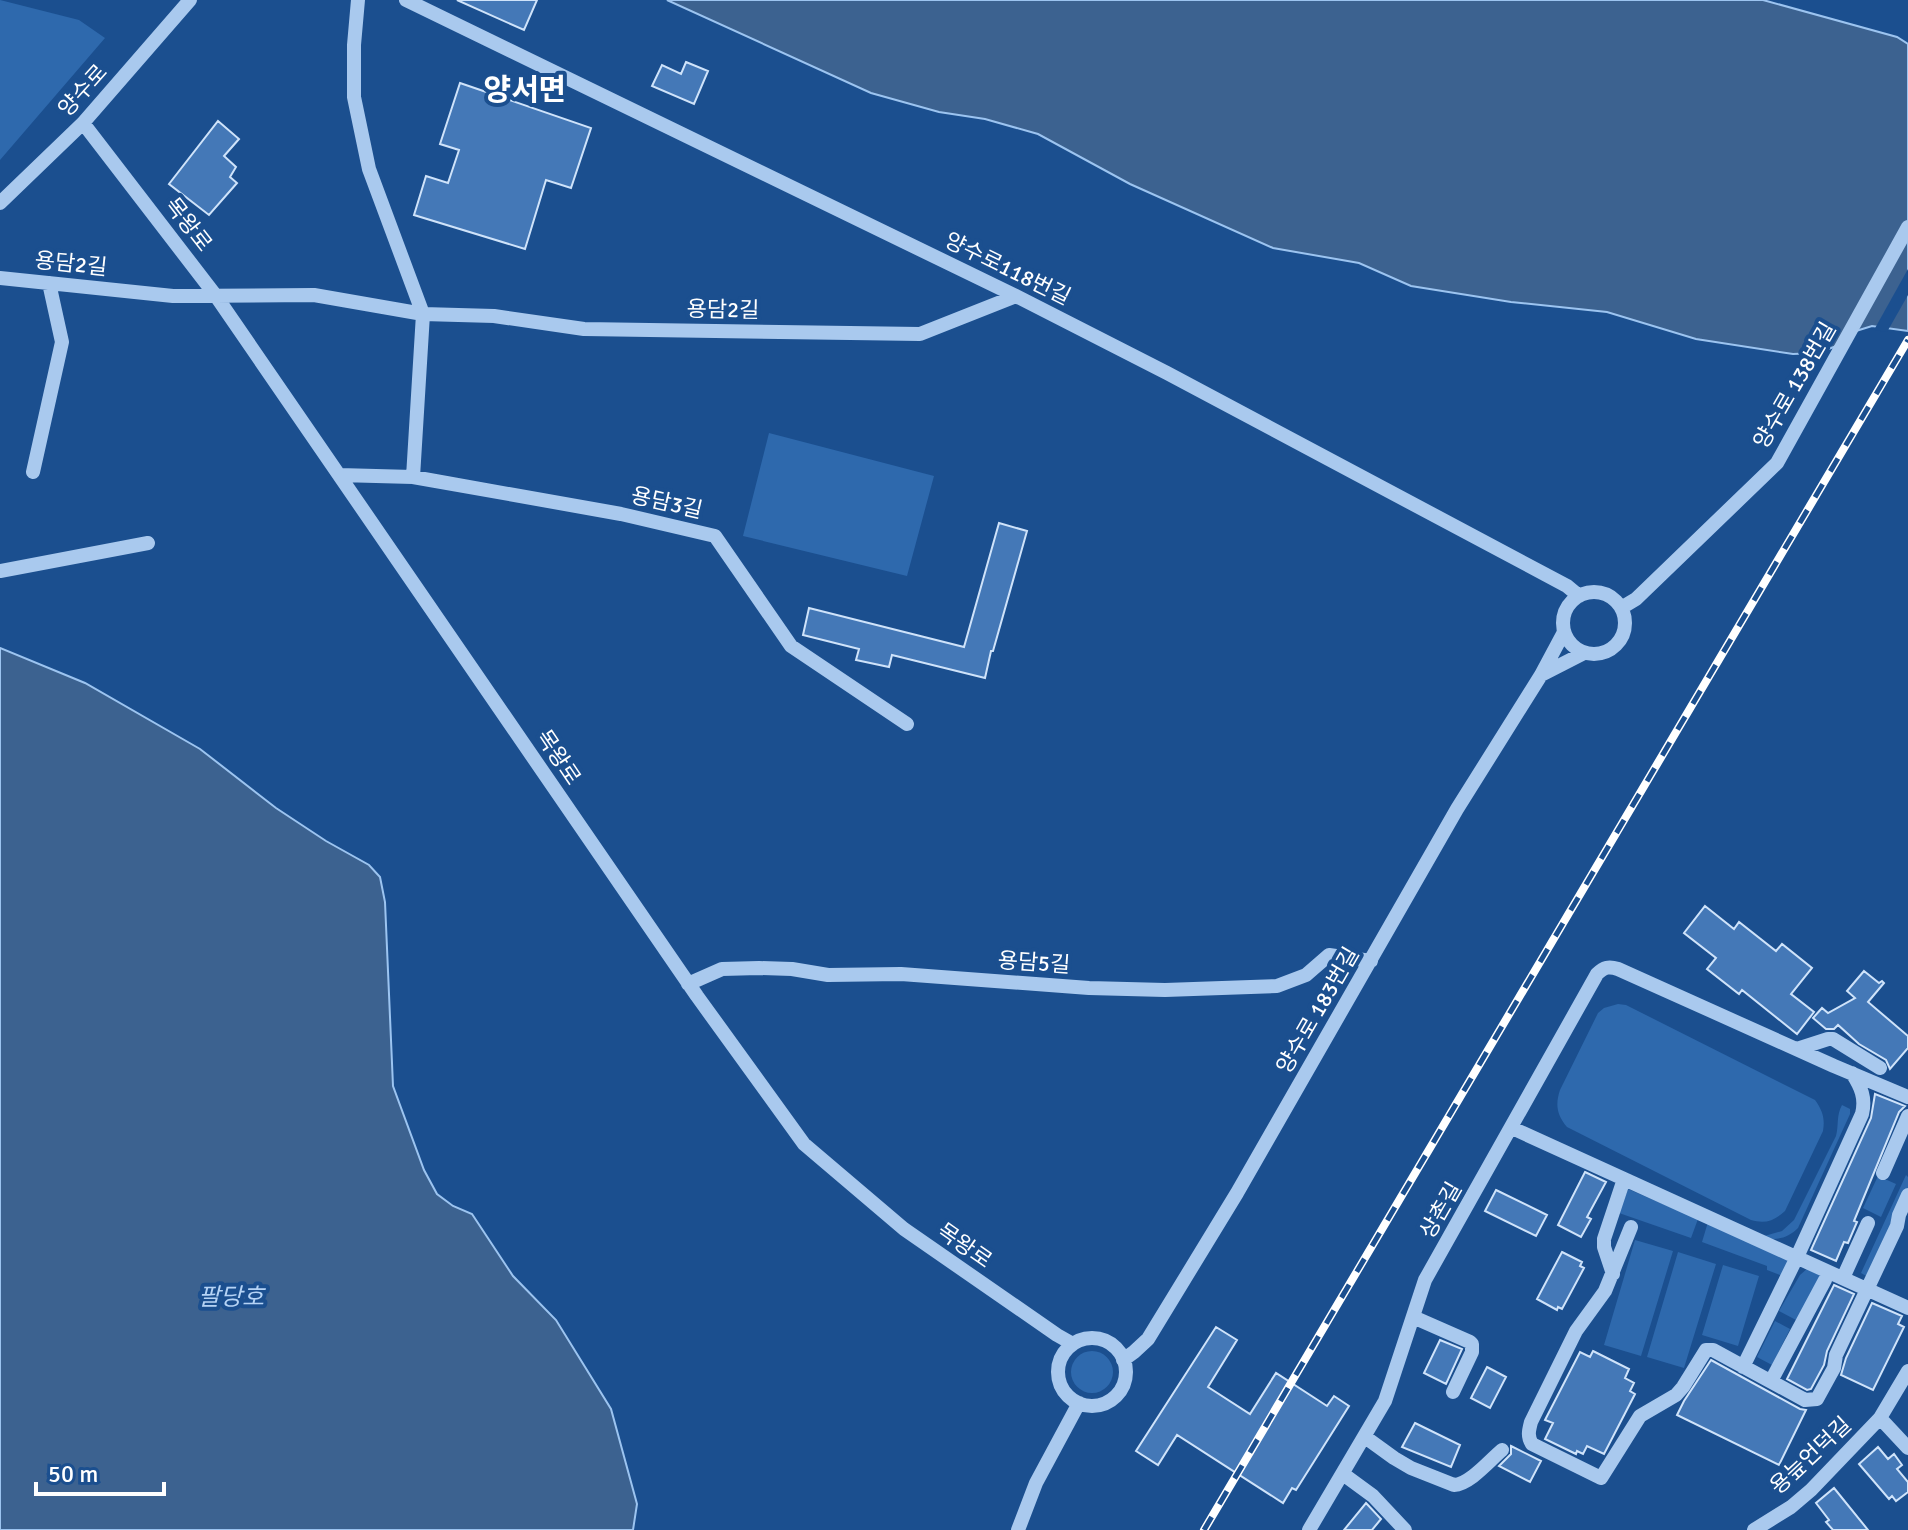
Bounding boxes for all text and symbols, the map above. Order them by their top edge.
street label: 양수로 [52,59,113,122]
district label: 양서면 [484,72,566,109]
street label: 목왕로 [159,192,218,257]
street label: 양수로118번길 [940,226,1075,311]
street label: 용담2길 [33,246,108,281]
street label: 용담2길 [686,295,760,324]
street label: 양수로 138번길 [1747,317,1842,453]
street label: 용담3길 [628,481,705,524]
street label: 목왕로 [530,725,587,790]
street label: 양수로 183번길 [1270,942,1365,1078]
street label: 용담5길 [997,946,1071,978]
street label: 상촌길 [1414,1177,1467,1243]
street label: 목왕로 [932,1217,997,1274]
water label: 팔당호 [198,1282,266,1312]
street label: 용늪언덕길 [1764,1411,1857,1500]
scale bar [36,1446,164,1496]
text: 50 m [48,1459,98,1489]

